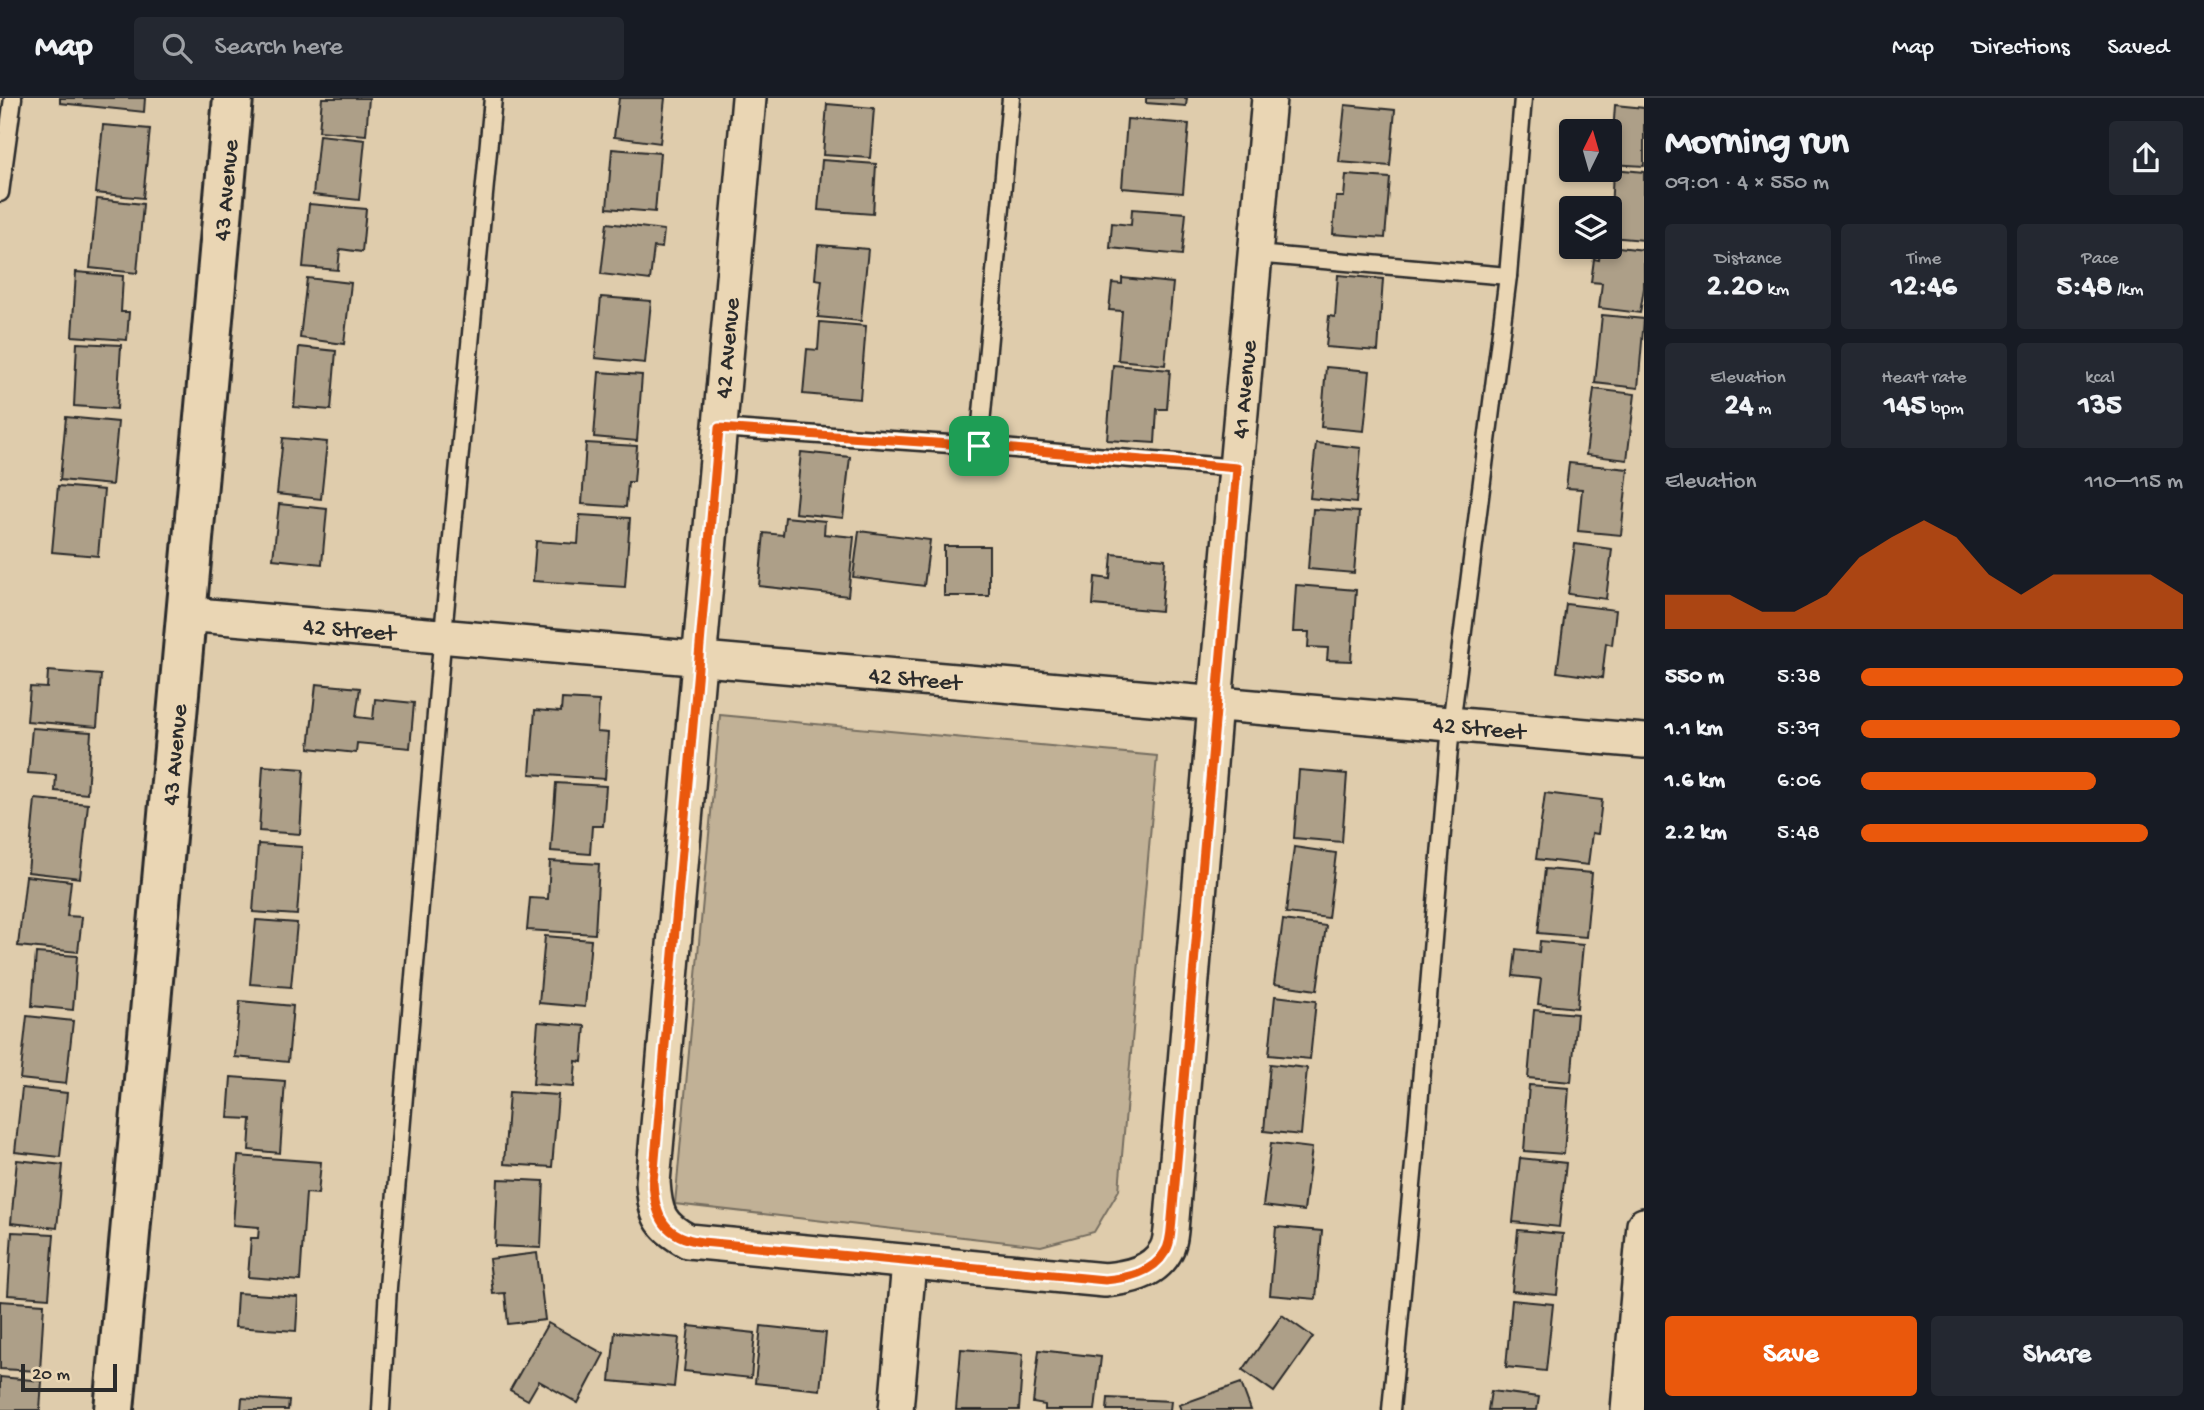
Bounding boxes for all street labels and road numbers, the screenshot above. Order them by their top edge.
street label: 43 Avenue [209,138,247,242]
street label: 42 Avenue [711,296,748,400]
street label: 41 Avenue [1228,338,1265,440]
street label: 42 Street [302,613,399,650]
street label: 42 Street [867,663,965,700]
street label: 43 Avenue [158,702,196,807]
street label: 42 Street [1431,712,1528,749]

